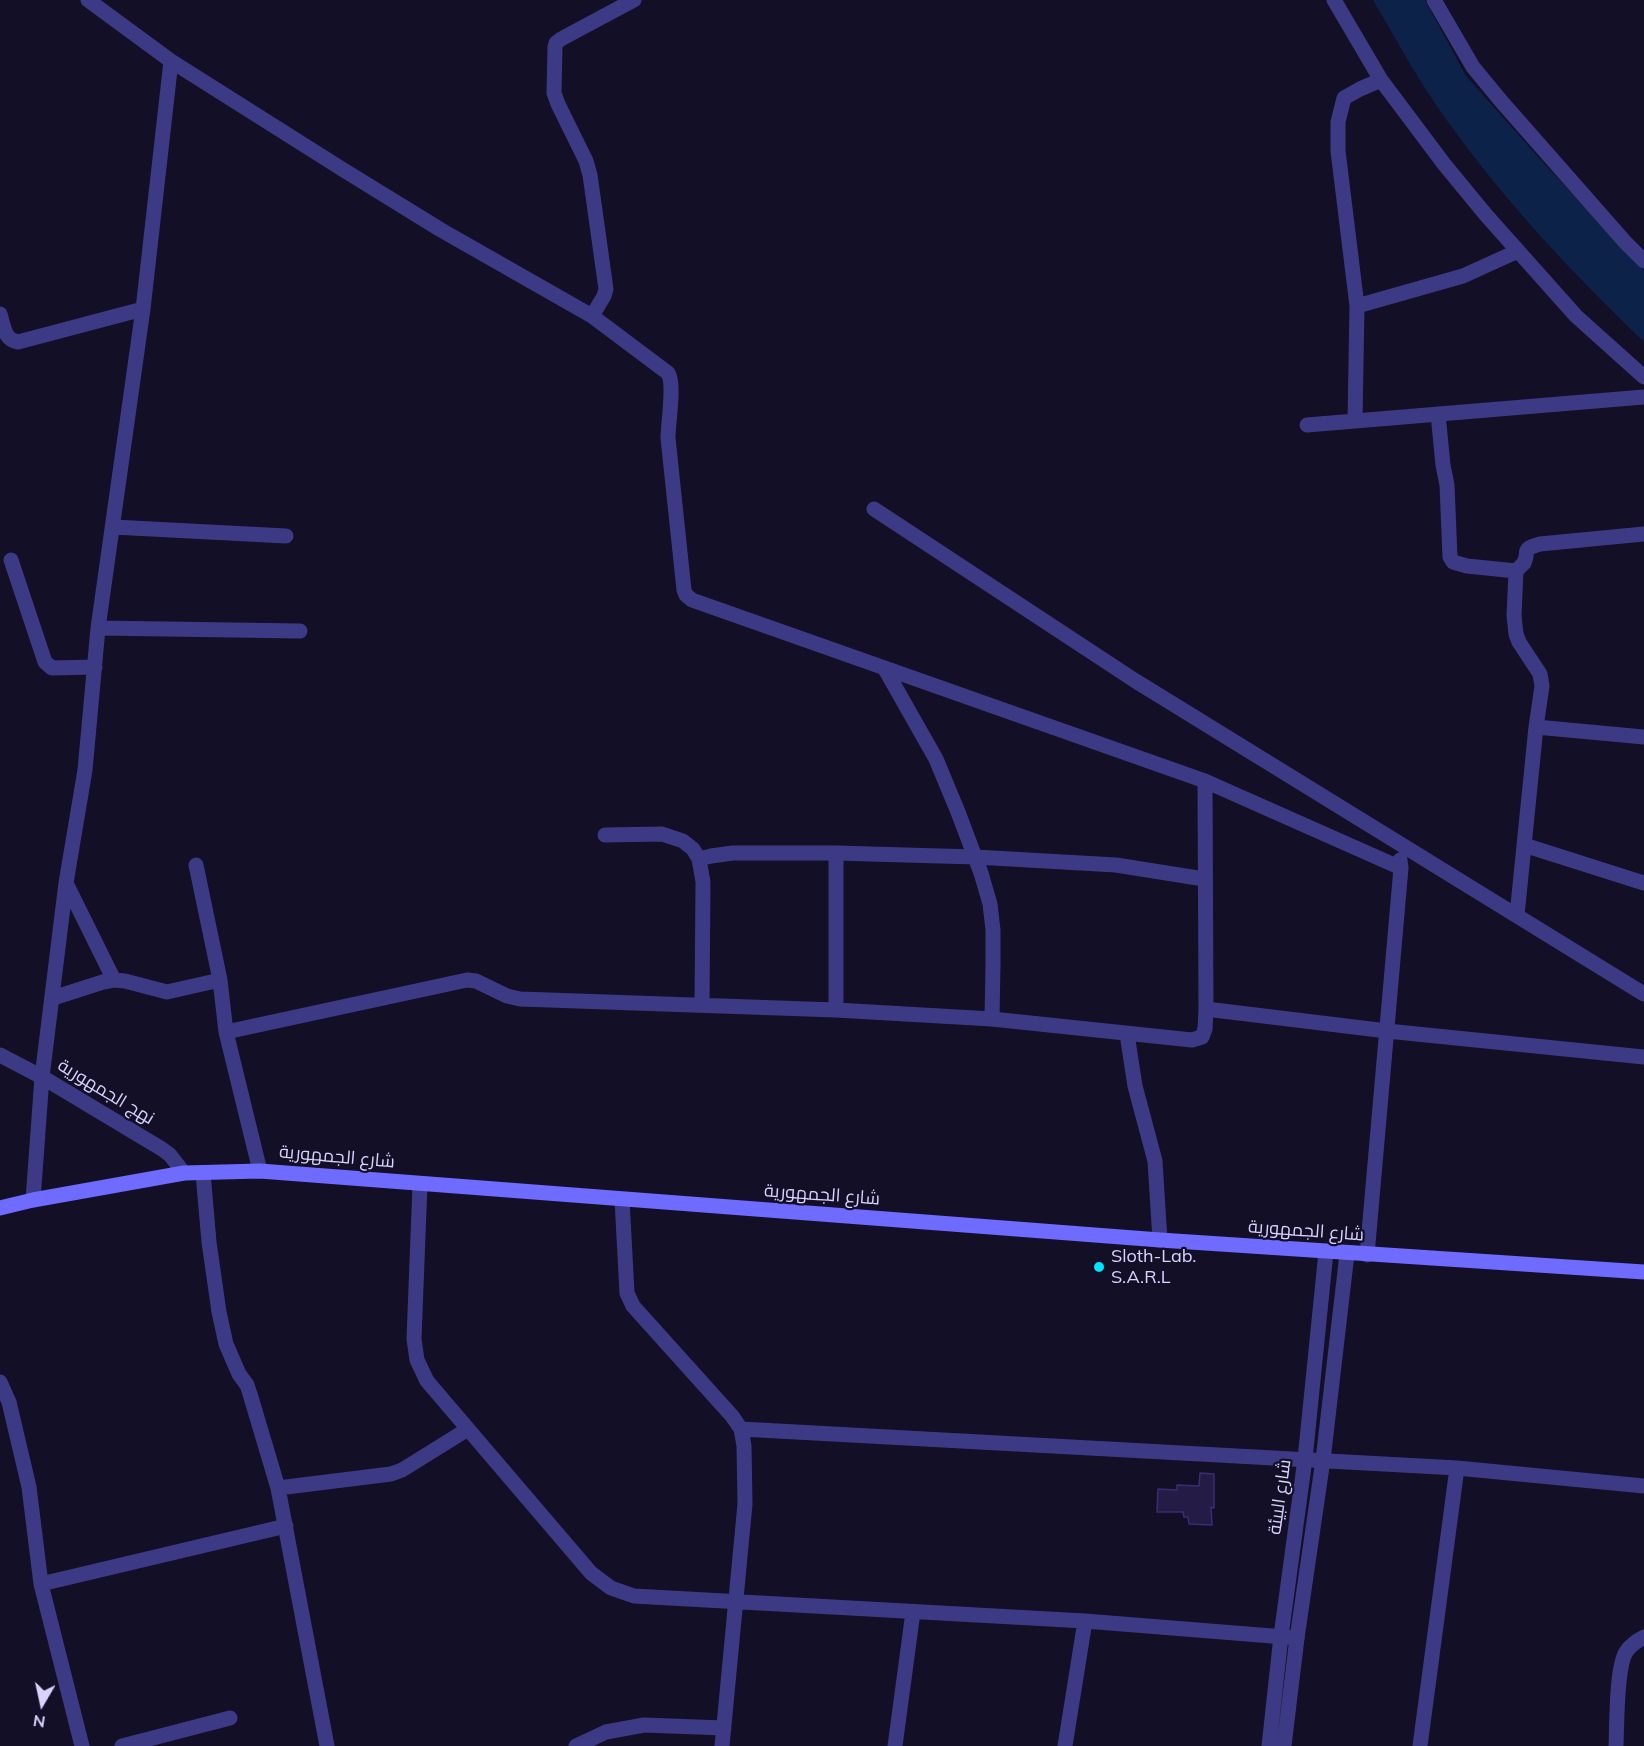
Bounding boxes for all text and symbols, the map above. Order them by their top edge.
street label: نهج الجمهورية [54,1055,158,1129]
street label: شارع الجمهورية [278,1141,396,1173]
street label: شارع الجمهورية [763,1180,881,1210]
street label: شارع الجمهورية [1247,1216,1365,1246]
place label: Sloth-Lab. S.A.R.L [1111,1246,1196,1288]
marker: Sloth-Lab. S.A.R.L [1092,1260,1106,1274]
street label: شارع البيئة [1264,1458,1296,1536]
north arrow [12,1674,72,1734]
text: N [32,1711,47,1733]

